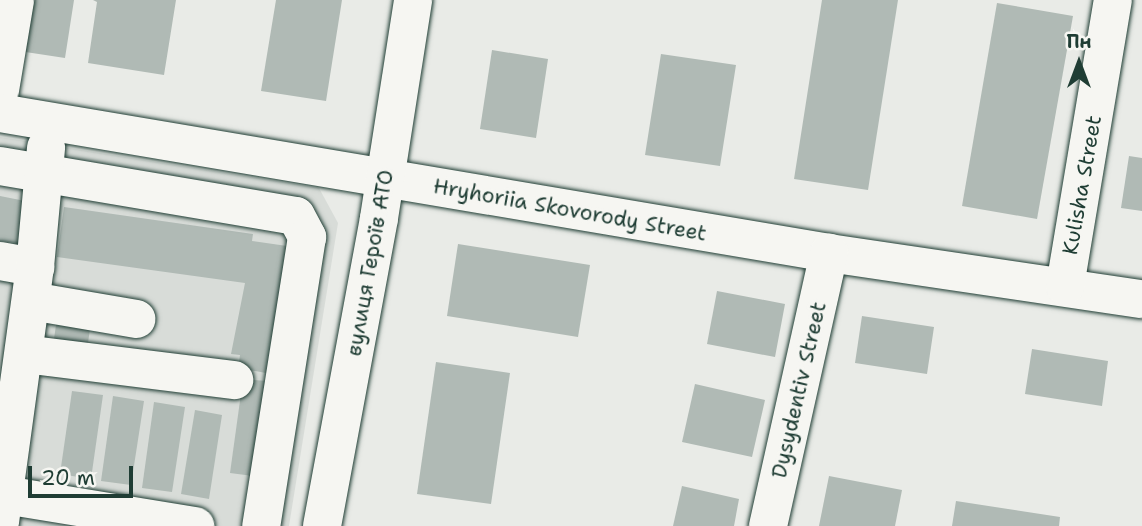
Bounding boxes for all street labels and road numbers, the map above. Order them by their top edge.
street label: Kulisha Street [1057,113,1107,257]
street label: вулиця Героїв АТО [341,168,399,358]
street label: Hryhoriia Skovorody Street [431,174,709,246]
street label: Dysydentiv Street [766,299,832,481]

